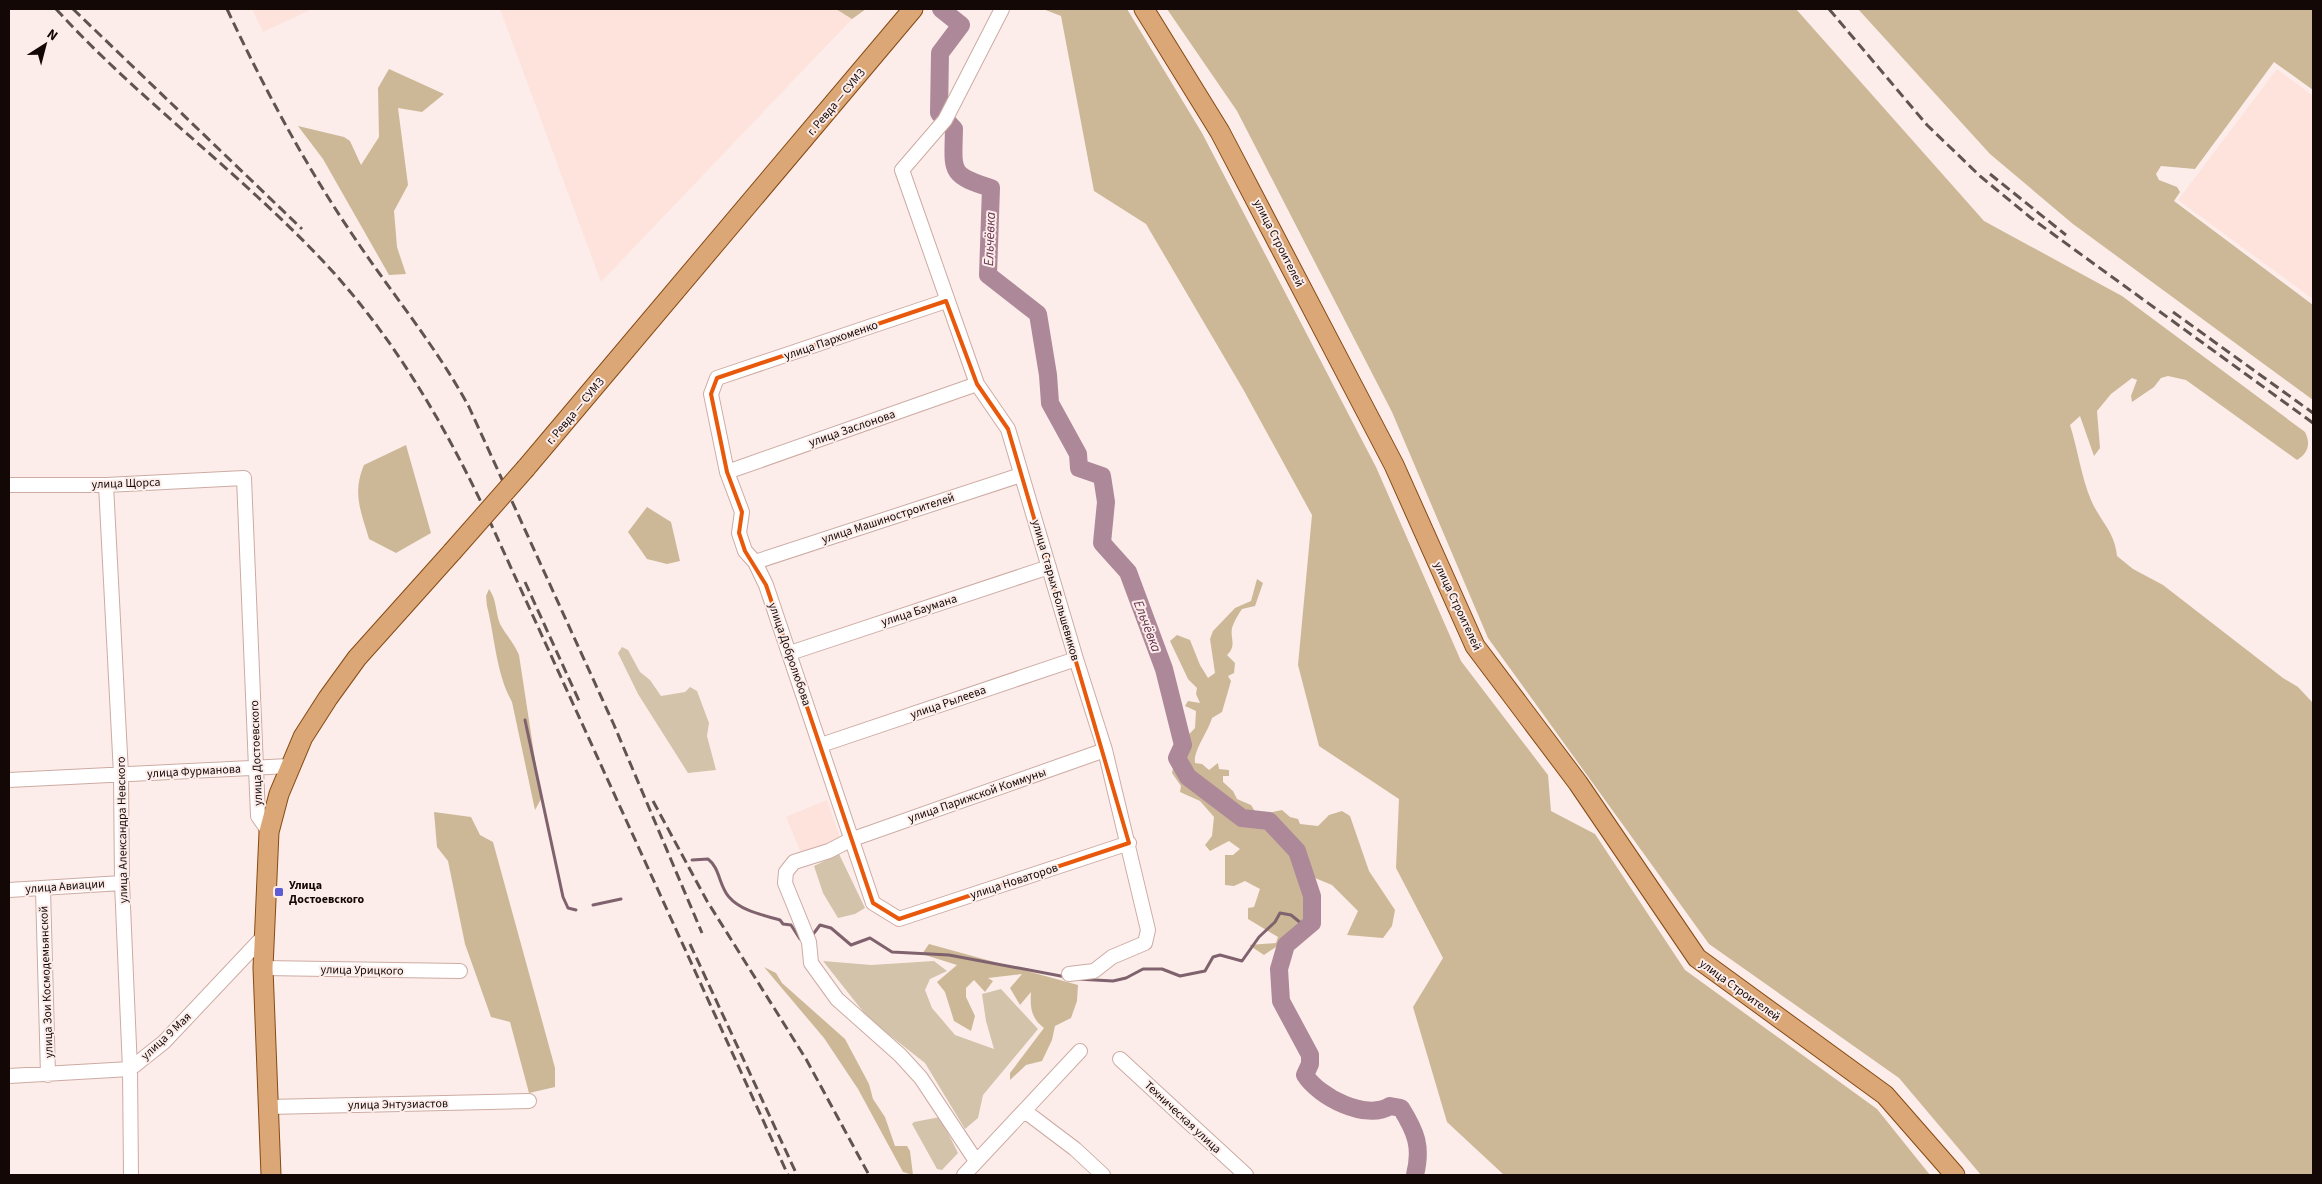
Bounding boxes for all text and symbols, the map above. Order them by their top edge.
north arrow [20,20,70,70]
text: N [42,24,62,46]
street label: г. Ревда — СУМЗ [803,65,870,140]
street label: улица Строителей [1249,196,1308,290]
water label: Ельчёвка [979,211,1001,266]
street label: улица Пархоменко [782,316,880,365]
street label: г. Ревда — СУМЗ [542,374,609,449]
street label: улица Заслонова [807,406,898,451]
street label: улица Щорса [91,474,161,493]
street label: улица Машиностроителей [819,489,957,548]
street label: улица Старых Большевиков [1027,518,1084,663]
street label: улица Строителей [1430,559,1486,653]
street label: улица Баумана [879,590,959,631]
water label: Ельчёвка [1128,597,1166,656]
street label: улица Добролюбова [764,600,815,708]
street label: улица Рылеева [908,682,988,723]
street label: улица Достоевского [246,700,267,806]
street label: улица Александра Невского [113,756,132,904]
street label: улица Фурманова [147,761,241,782]
street label: улица Парижской Коммуны [906,764,1048,827]
street label: улица Новаторов [968,859,1060,904]
street label: улица Авиации [25,875,105,898]
place label: Улица Достоевского [289,877,365,908]
marker: Улица Достоевского [273,886,285,898]
street label: улица Зои Космодемьянской [35,906,58,1058]
street label: улица Строителей [1696,955,1784,1026]
street label: улица Урицкого [320,961,404,980]
street label: улица 9 Мая [137,1009,195,1064]
street label: Техническая улица [1140,1077,1225,1158]
street label: улица Энтузиастов [348,1095,448,1114]

